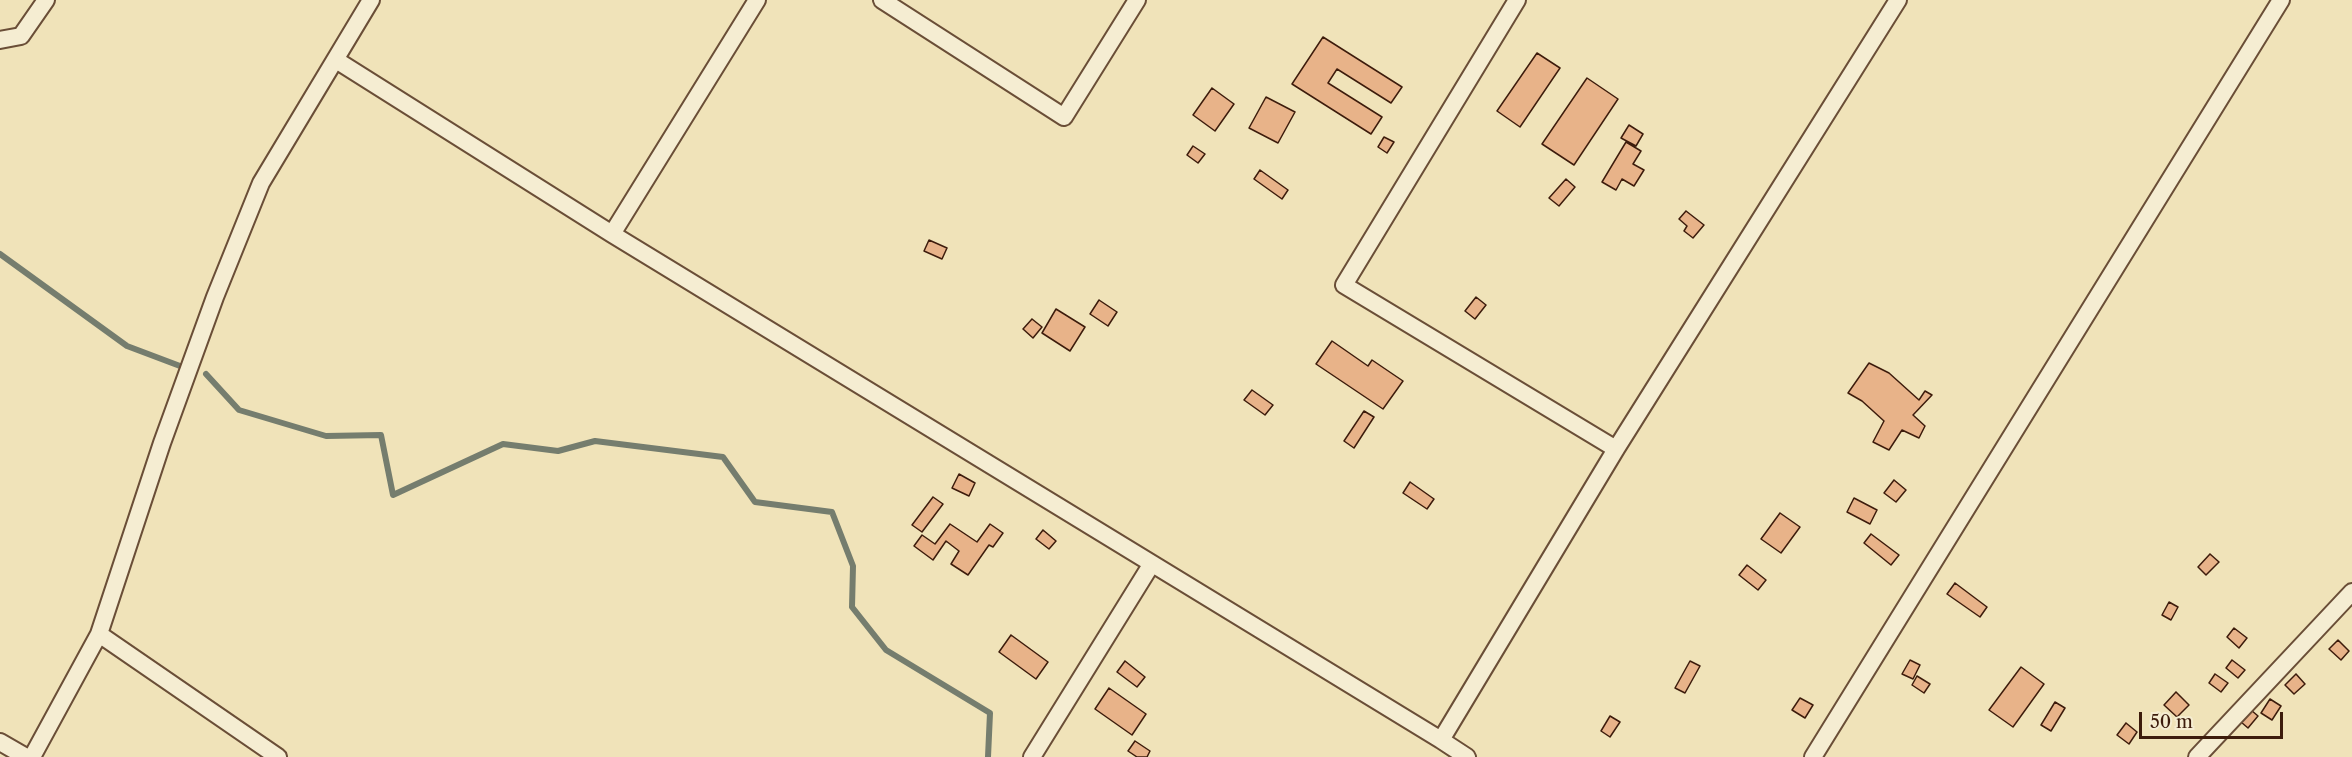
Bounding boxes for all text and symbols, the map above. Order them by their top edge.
scale bar [2142,700,2286,738]
text: 50 m [2150,711,2193,733]

